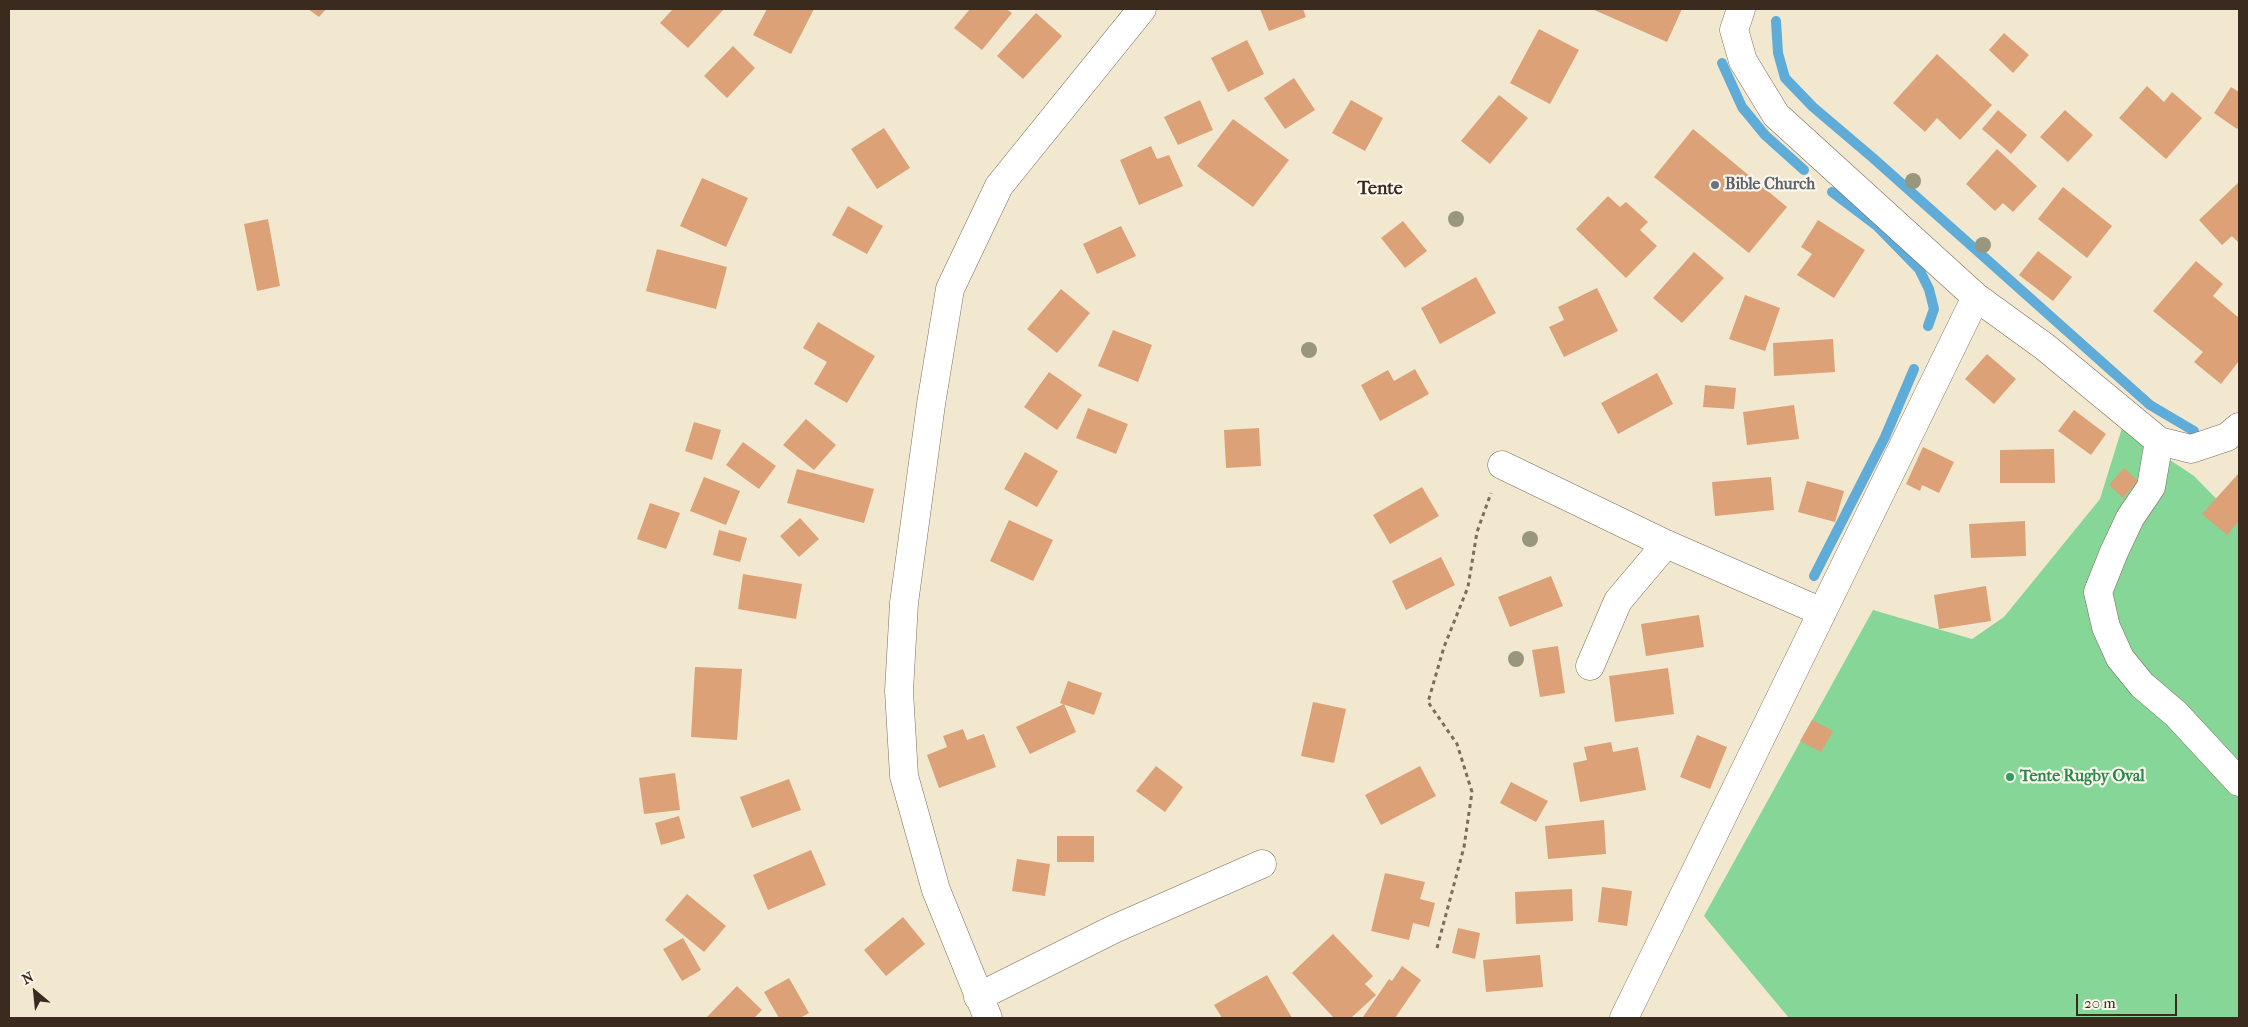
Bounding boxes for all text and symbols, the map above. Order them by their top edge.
place label: Bible Church [1725,175,1815,195]
district label: Tente [1357,179,1403,201]
marker: Bible Church [1709,179,1721,191]
place label: Tente Rugby Oval [2020,767,2145,787]
marker: Tente Rugby Oval [2004,771,2016,783]
north arrow [10,967,60,1017]
text: N [19,968,36,988]
scale bar [2078,984,2179,1016]
text: 20 m [2084,994,2116,1012]

